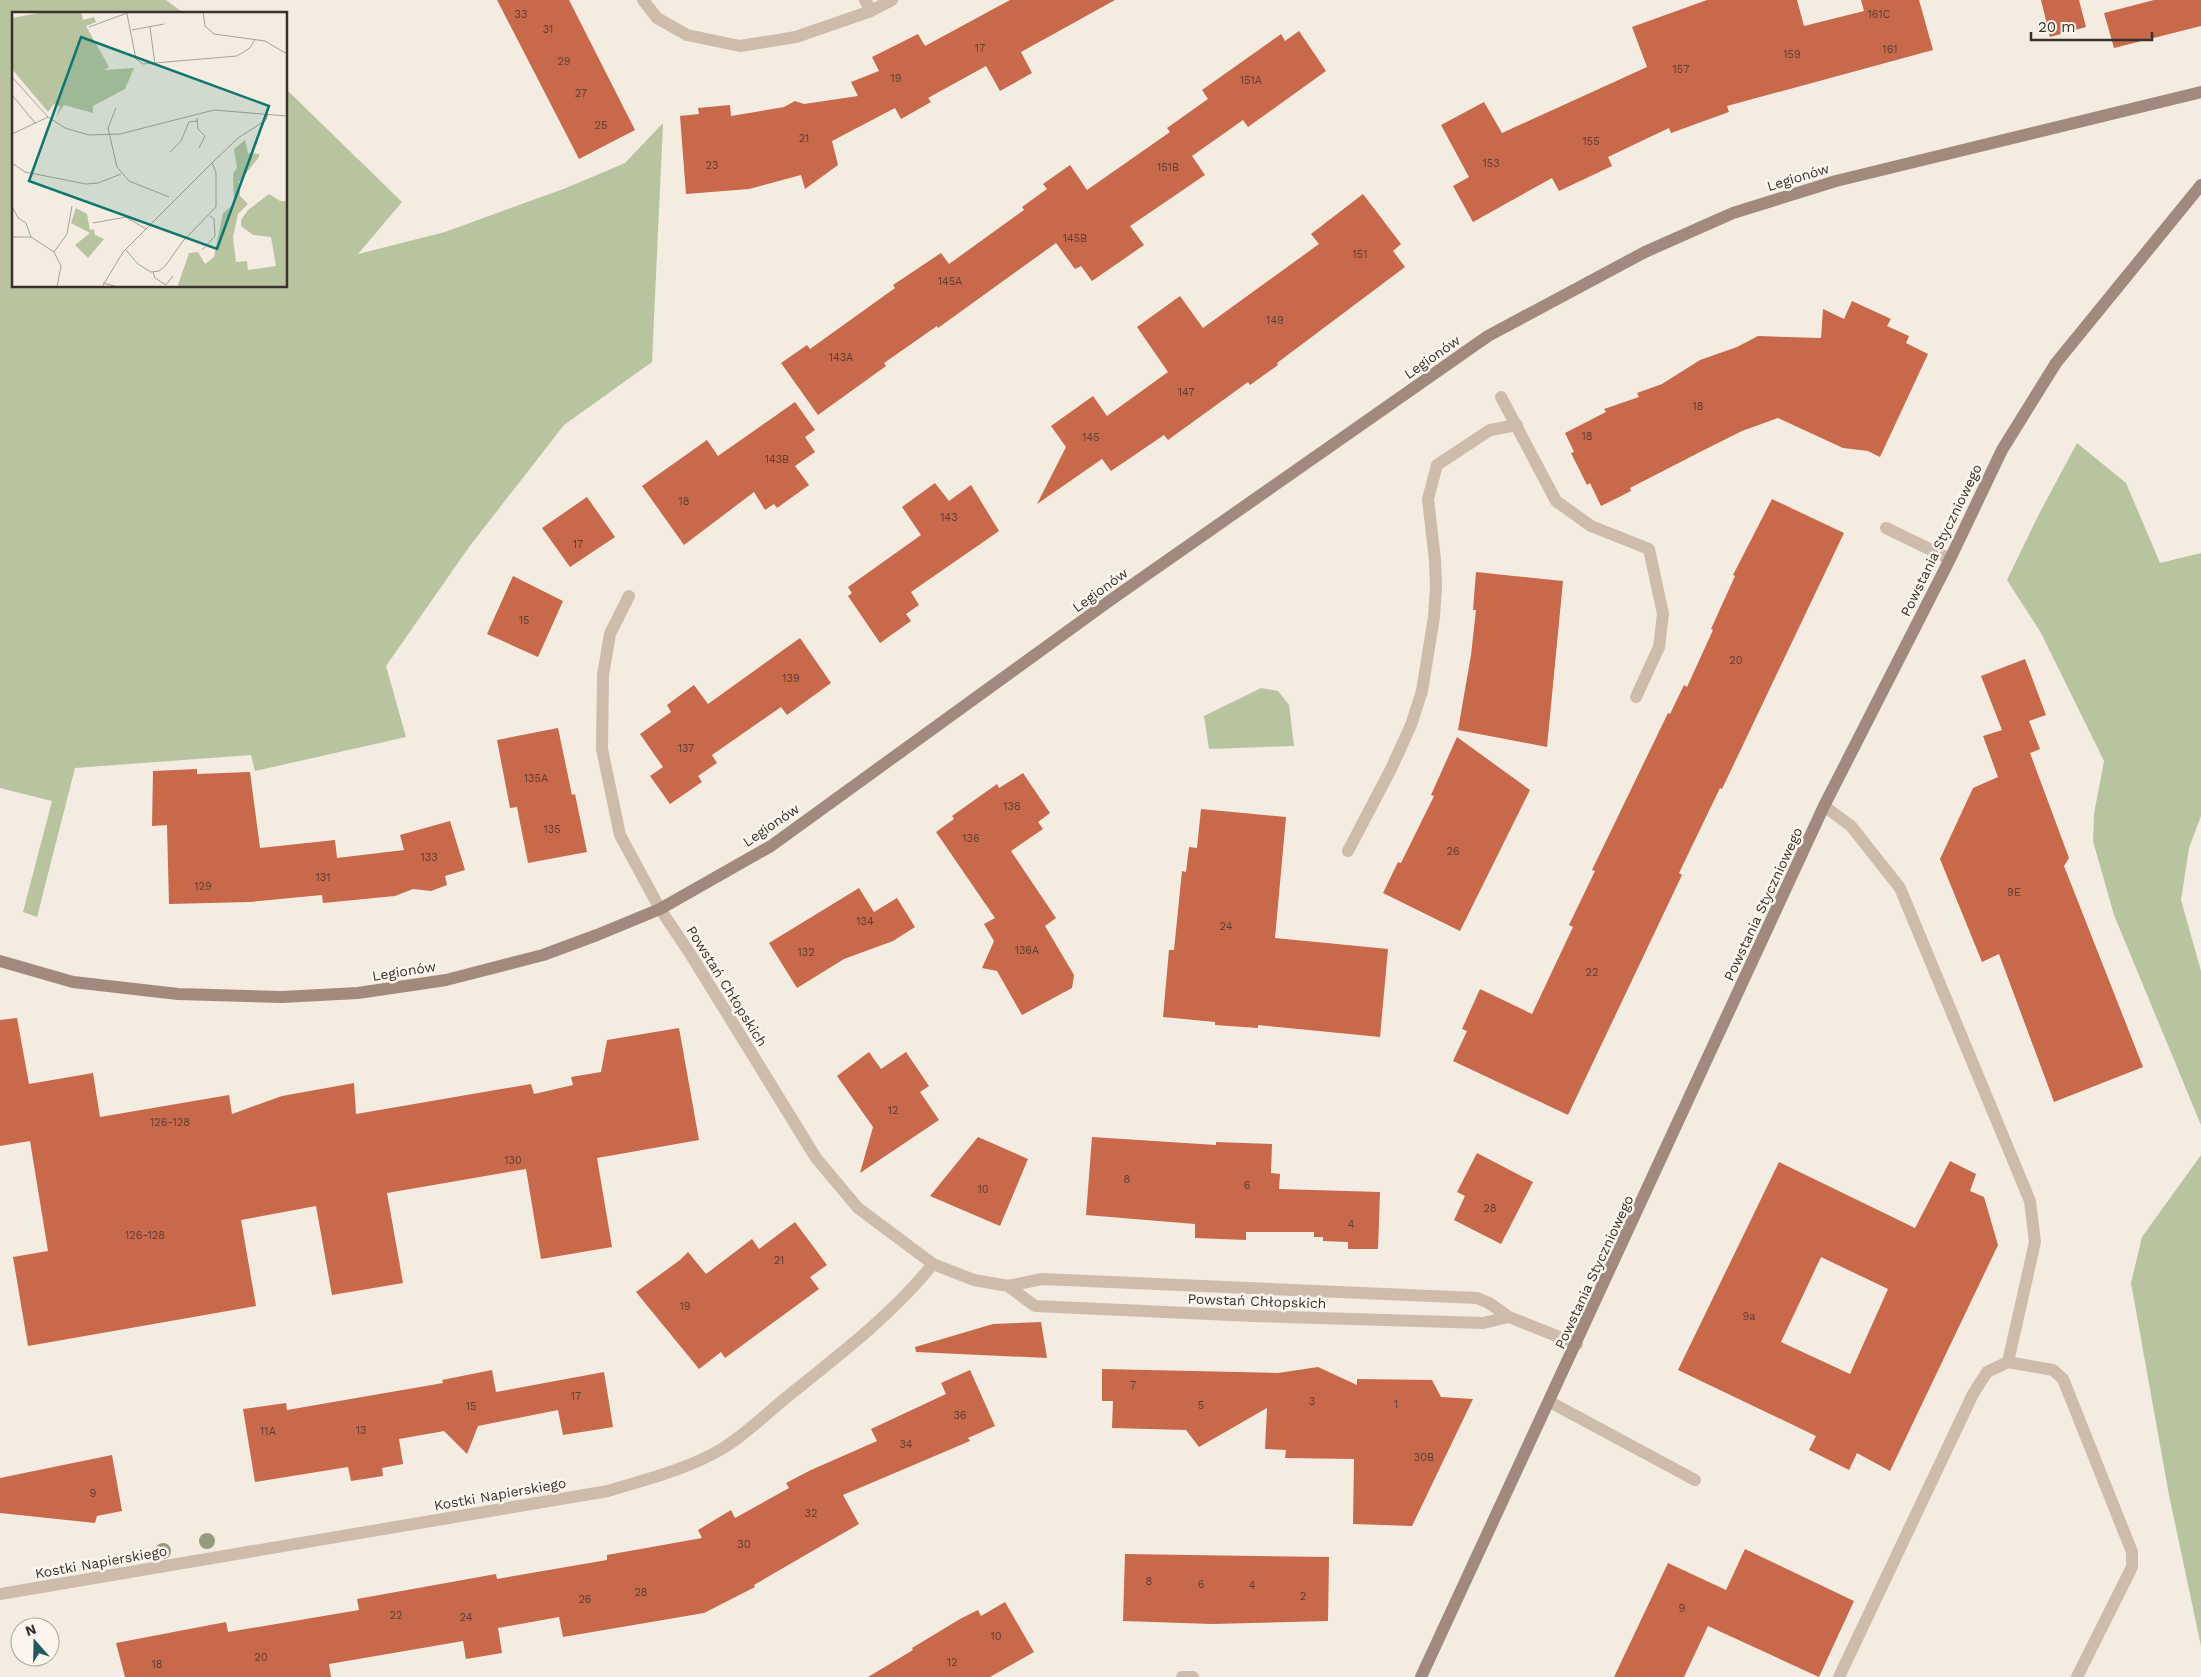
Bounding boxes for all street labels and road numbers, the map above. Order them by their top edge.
street label: Legionów [1765,160,1831,194]
street label: Legionów [1401,332,1463,382]
street label: Powstania Styczniowego [1897,461,1985,619]
street label: Legionów [1069,564,1131,615]
street label: Legionów [740,800,802,850]
street label: Powstania Styczniowego [1720,825,1806,983]
street label: Powstań Chłopskich [683,923,771,1049]
street label: Legionów [371,958,437,984]
street label: Powstania Styczniowego [1551,1193,1637,1351]
street label: Powstań Chłopskich [1187,1291,1327,1311]
street label: Kostki Napierskiego [433,1475,567,1513]
street label: Kostki Napierskiego [34,1543,168,1581]

